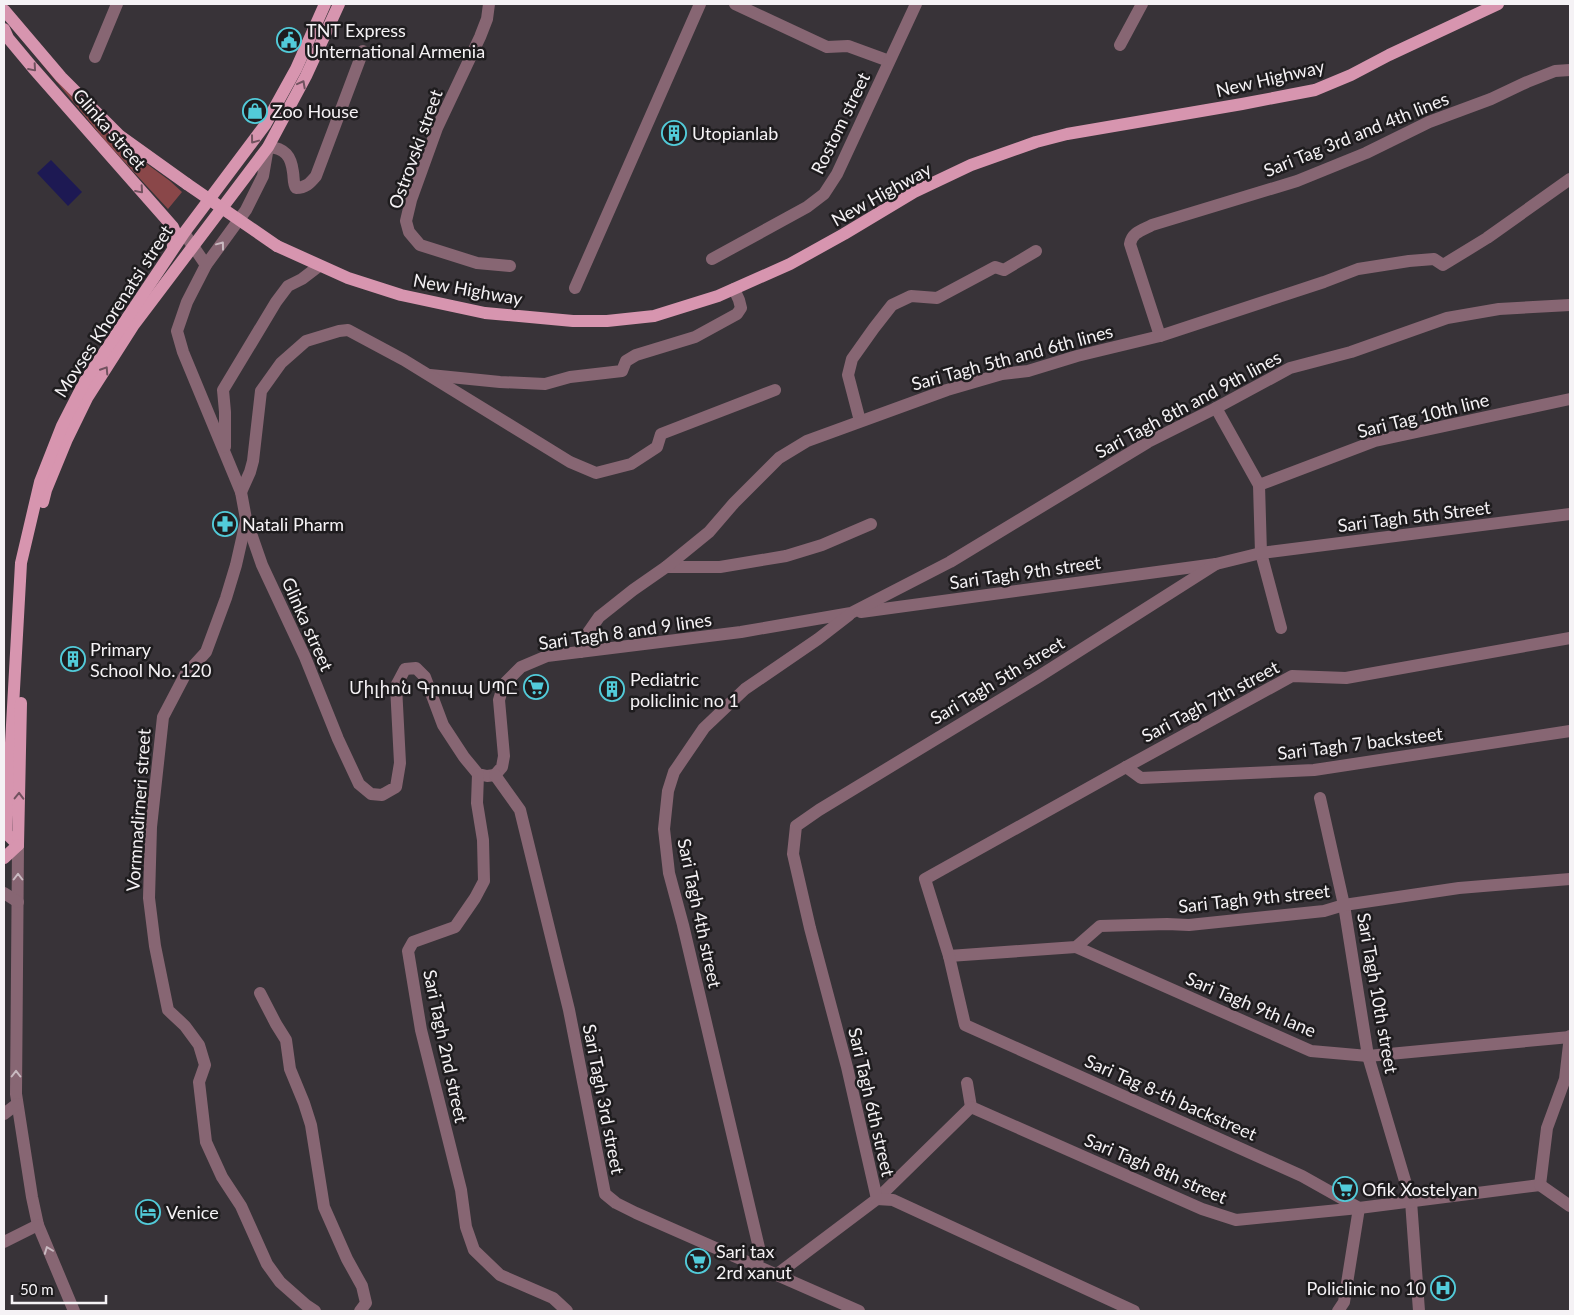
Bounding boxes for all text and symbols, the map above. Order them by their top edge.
place label: TNT Express Unternational Armenia [306,19,485,62]
public building icon: TNT Express Unternational Armenia [276,27,302,53]
street label: New Highway [1214,55,1327,101]
one-way arrow [27,62,36,71]
street label: Rostom street [806,68,874,178]
one-way arrow [296,80,306,89]
street label: Glinka street [69,84,152,174]
street label: Ostrovski street [383,86,447,212]
street label: Sari Tag 3rd and 4th lines [1260,87,1452,181]
shop icon: Zoo House [242,98,268,124]
place label: Zoo House [272,100,358,122]
building icon: Utopianlab [661,120,687,146]
place label: Utopianlab [692,122,778,144]
one-way arrow [251,134,260,144]
street label: New Highway [827,157,935,230]
one-way arrow [135,185,144,194]
street label: Movses Khorenatsi street [49,220,177,401]
one-way arrow [215,242,223,251]
street label: New Highway [412,269,525,310]
street label: Sari Tagh 5th and 6th lines [909,319,1115,395]
street label: Sari Tagh 8th and 9th lines [1091,345,1285,462]
one-way arrow [99,366,108,376]
street label: Sari Tag 10th line [1355,388,1491,442]
street label: Sari Tagh 5th Street [1336,496,1492,536]
pharmacy icon: Natali Pharm [212,511,238,537]
place label: Natali Pharm [242,513,344,535]
street label: Sari Tagh 9th street [948,550,1103,594]
street label: Glinka street [278,574,339,675]
street label: Sari Tagh 8 and 9 lines [537,608,713,654]
street label: Sari Tagh 5th street [926,631,1068,729]
place label: Primary School No. 120 [90,638,211,681]
building icon: Primary School No. 120 [60,646,86,672]
street label: Sari Tagh 7th street [1138,655,1283,746]
place label: Pediatric policlinic no 1 [630,668,739,711]
supermarket icon: Միլիոն Գրուպ ՍՊԸ [523,674,549,700]
place label: Միլիոն Գրուպ ՍՊԸ [349,676,518,698]
building icon: Pediatric policlinic no 1 [599,676,625,702]
street label: Sari Tagh 7 backsteet [1276,722,1444,764]
street label: Vormnadirneri street [121,727,155,892]
one-way arrow [14,792,24,800]
street label: Sari Tagh 4th street [673,836,727,990]
one-way arrow [13,872,23,880]
street label: Sari Tagh 9th street [1177,879,1331,917]
street label: Sari Tagh 10th street [1353,911,1403,1076]
street label: Sari Tagh 2nd street [419,967,473,1125]
street label: Sari Tagh 9th lane [1183,967,1319,1041]
street label: Sari Tagh 3rd street [579,1022,629,1176]
street label: Sari Tagh 6th street [844,1025,900,1179]
street label: Sari Tag 8-th backstreet [1082,1049,1261,1145]
one-way arrow [11,1070,21,1078]
street label: Sari Tagh 8th street [1082,1128,1231,1208]
supermarket icon: Ofik Xostelyan [1332,1176,1358,1202]
place label: Ofik Xostelyan [1362,1178,1478,1200]
hotel icon: Venice [135,1199,161,1225]
place label: Venice [166,1201,219,1223]
place label: Sari tax 2rd xanut [716,1240,792,1283]
one-way arrow [44,1246,54,1255]
supermarket icon: Sari tax 2rd xanut [685,1248,711,1274]
scale bar [12,1272,106,1304]
hospital icon: Policlinic no 10 [1430,1275,1456,1301]
place label: Policlinic no 10 [1306,1277,1426,1299]
text: 50 m [20,1280,54,1298]

